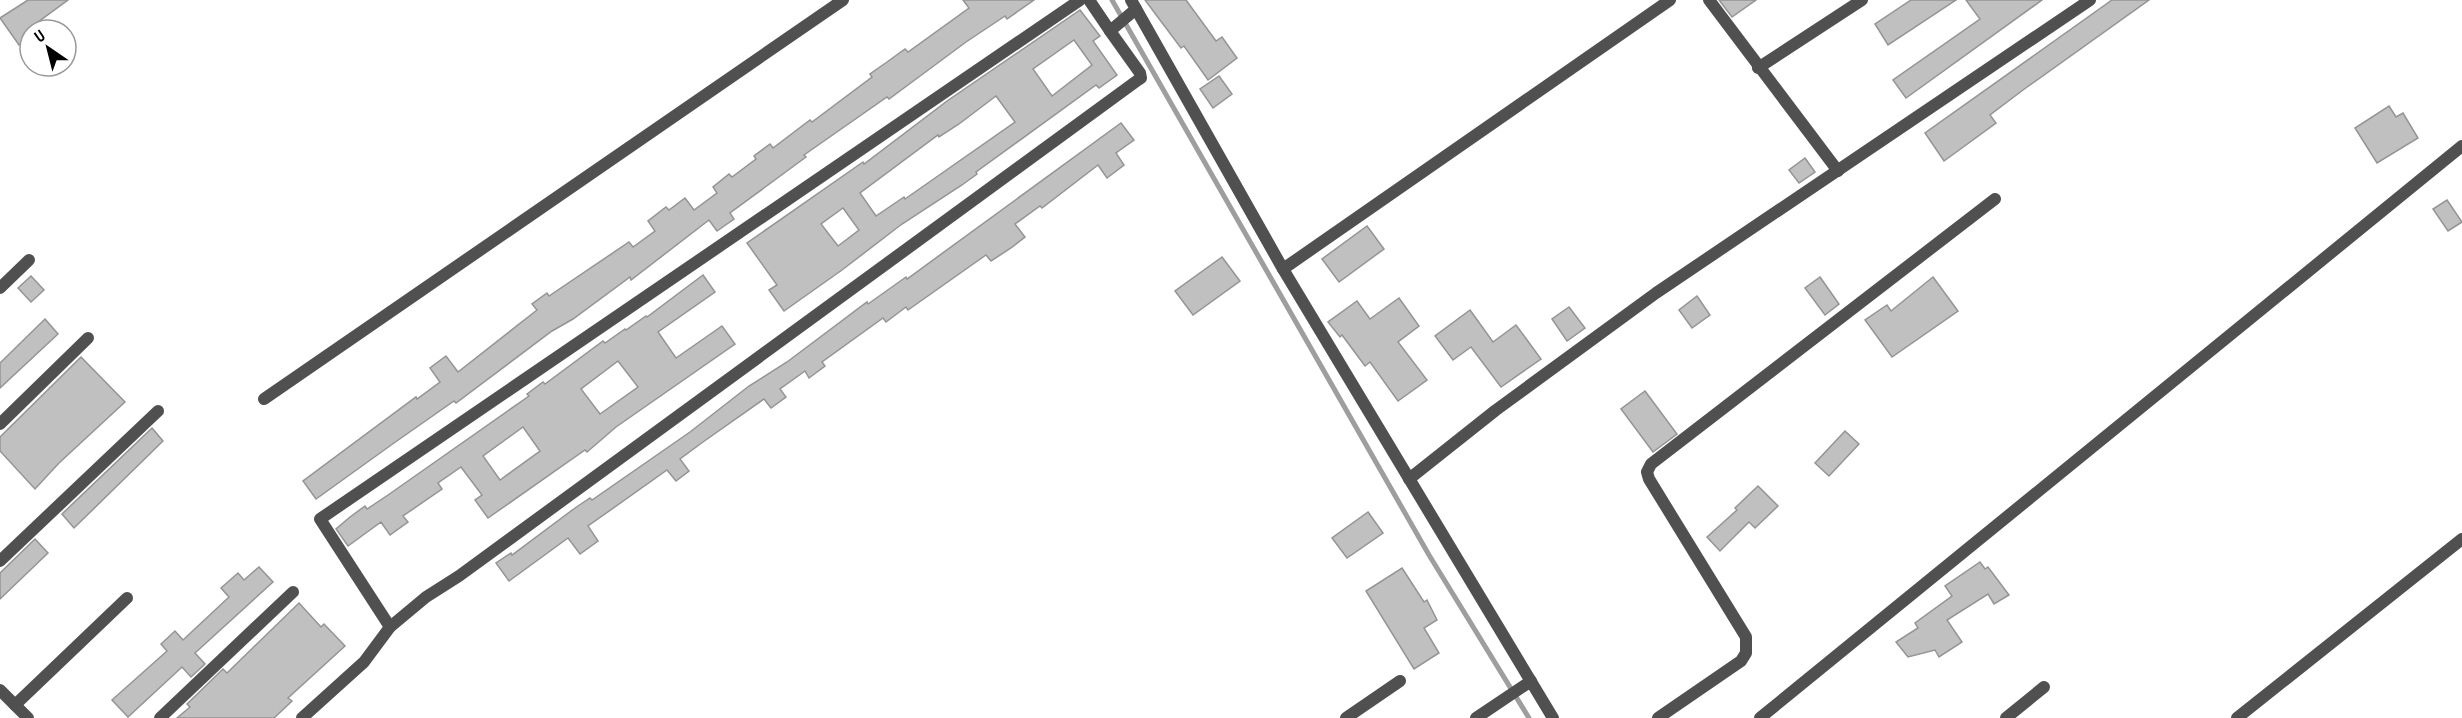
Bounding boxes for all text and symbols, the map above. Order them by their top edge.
north arrow [18,18,78,78]
text: U [30,25,49,46]

